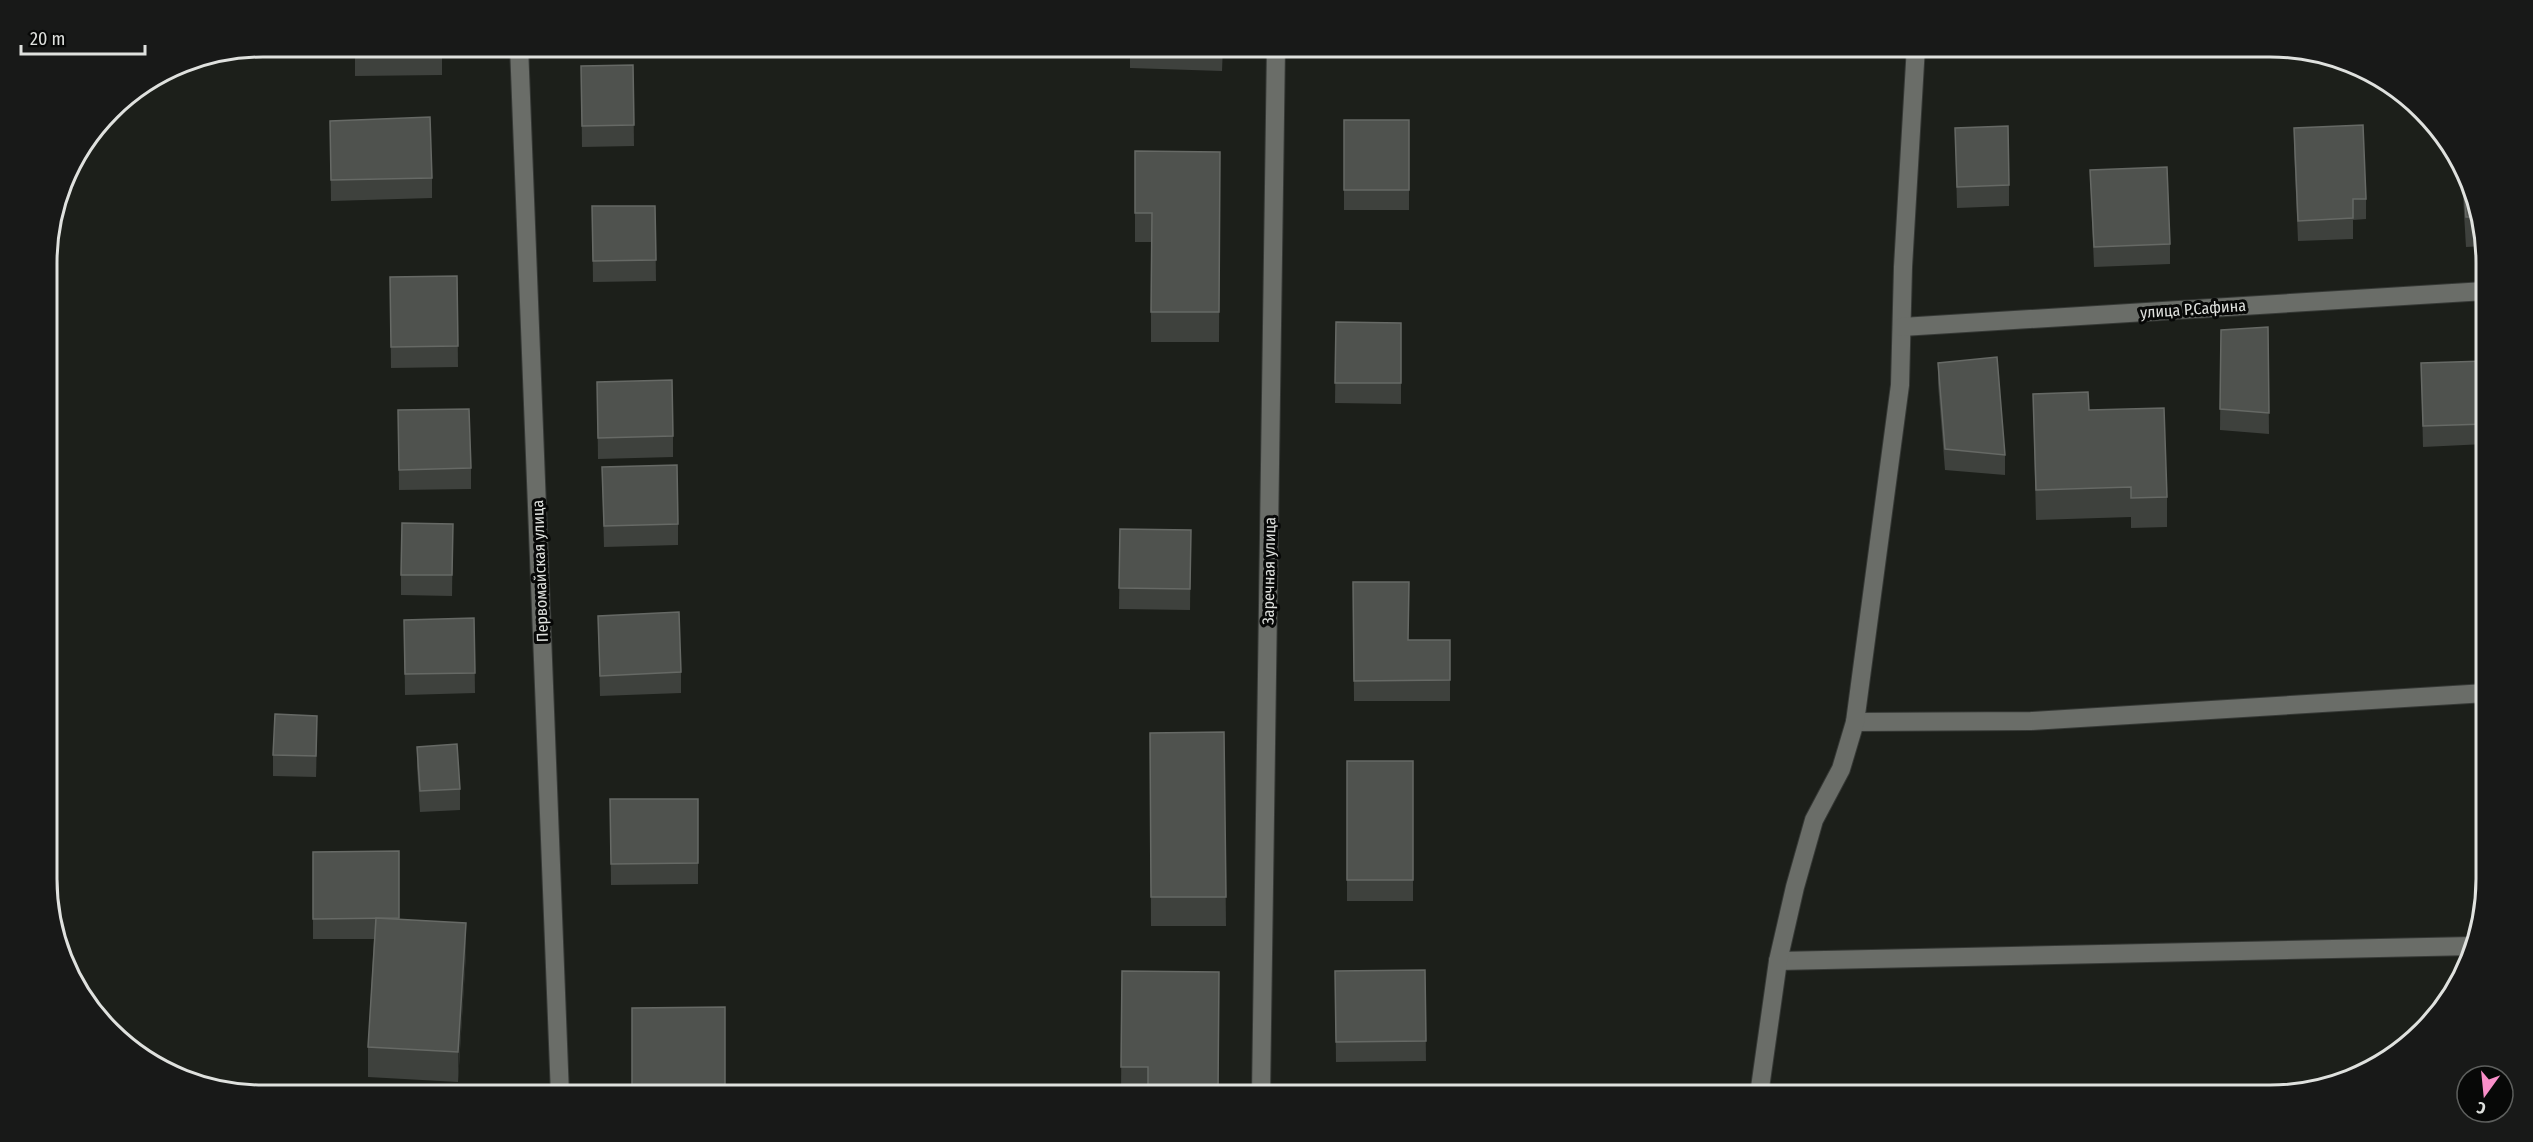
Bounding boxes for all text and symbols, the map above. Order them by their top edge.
scale bar [21,18,146,56]
text: 20 m [30,28,65,50]
street label: улица Р.Сафина [2140,296,2247,322]
street label: Первомайская улица [528,499,552,642]
street label: Заречная улица [1259,517,1279,625]
north arrow [2455,1064,2515,1124]
text: С [2474,1098,2488,1118]

